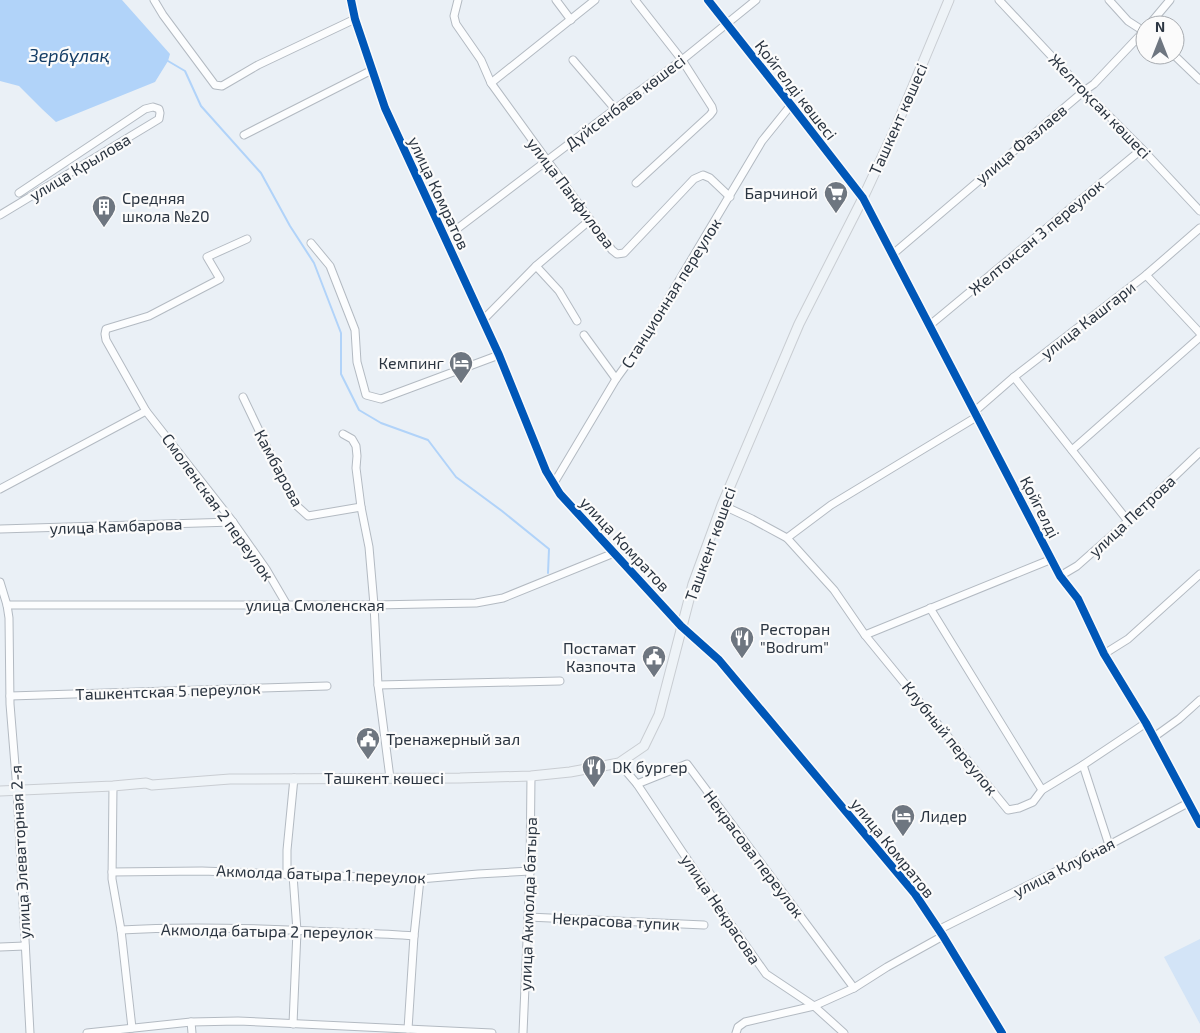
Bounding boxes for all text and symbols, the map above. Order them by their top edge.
north arrow [1135,15,1185,65]
text: N [1155,18,1165,35]
street label: Қойгелді көшесі [752,36,841,143]
water label: Зербұлақ [28,44,110,66]
street label: Желтоқсан көшесі [1045,49,1155,162]
street label: Дүйсенбаев көшесі [561,50,689,153]
street label: Ташкент көшесі [864,60,931,177]
street label: улица Фазлаев [971,100,1071,188]
street label: улица Крылова [26,129,134,205]
street label: улица Комратов [404,133,474,253]
street label: улица Панфилова [523,134,619,252]
street label: Желтоксан 3 переулок [965,174,1108,299]
supermarket icon: Барчиной [823,180,849,214]
place label: Барчиной [745,183,818,202]
place label: Средняя школа №20 [122,188,210,225]
building icon: Средняя школа №20 [91,194,117,228]
street label: Станционная переулок [617,214,726,372]
street label: улица Кашгари [1037,277,1139,363]
hotel icon: Кемпинг [448,350,474,384]
place label: Кемпинг [379,353,445,372]
street label: Камбарова [251,426,308,510]
street label: Смоленская 2 переулок [158,429,279,585]
street label: улица Петрова [1084,471,1180,561]
street label: Қойгелді [1017,473,1064,541]
street label: Ташкент көшесі [680,484,739,603]
street label: улица Комратов [576,492,674,596]
street label: улица Камбарова [49,514,183,538]
street label: улица Смоленская [245,595,385,615]
place label: Ресторан "Bodrum" [760,619,830,656]
restaurant icon: Ресторан "Bodrum" [729,625,755,659]
place label: Постамат Казпочта [563,638,636,675]
public building icon: Постамат Казпочта [641,644,667,678]
street label: Клубный переулок [898,677,1002,799]
street label: Ташкентская 5 переулок [75,678,261,704]
public building icon: Тренажерный зал [355,726,381,760]
place label: Тренажерный зал [386,729,520,748]
restaurant icon: DK бургер [581,754,607,788]
place label: DK бургер [612,757,688,777]
street label: улица Элеваторная 2-я [5,765,35,939]
street label: Ташкент көшесі [324,768,444,787]
street label: Некрасова переулок [699,786,809,922]
street label: улица Комратов [847,794,939,902]
hotel icon: Лидер [890,803,916,837]
place label: Лидер [920,806,967,825]
street label: улица Акмолда батыра [515,817,541,991]
street label: улица Клубная [1010,833,1118,901]
street label: улица Некрасова [677,850,765,968]
street label: Акмолда батыра 1 переулок [216,860,427,888]
street label: Некрасова тупик [552,908,681,934]
street label: Акмолда батыра 2 переулок [161,919,374,943]

